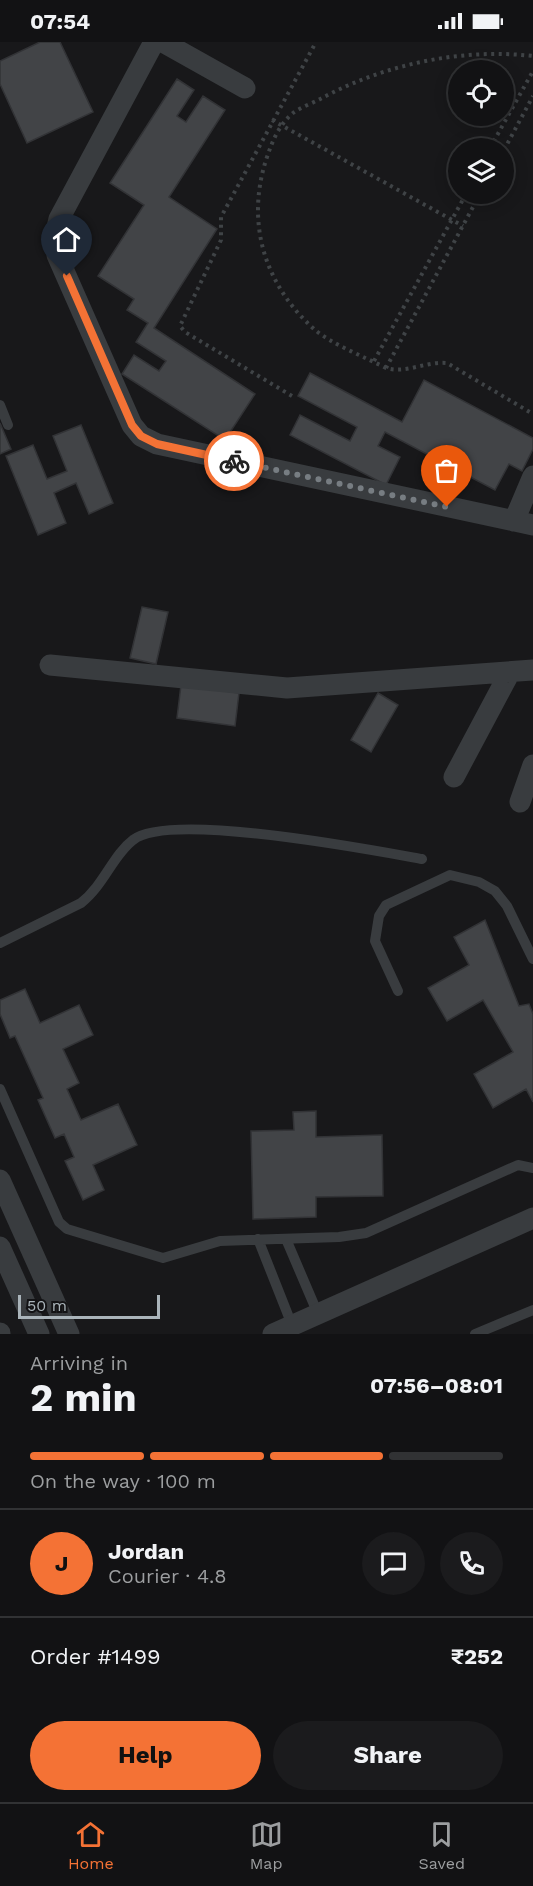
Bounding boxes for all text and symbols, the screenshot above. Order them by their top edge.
text: 07:54 [30,9,90,34]
map controls [448,60,514,204]
button: locate [448,60,514,126]
button: layers [448,138,514,204]
pin [41,214,92,276]
icon: home [50,223,83,256]
courier [204,431,264,491]
icon: bike [218,445,251,478]
pin [421,445,472,507]
icon: bag [430,454,463,487]
scale bar [18,1292,160,1320]
text: 50 m [27,1296,67,1315]
text: Arriving in [30,1351,128,1375]
text: 07:56–08:01 [370,1373,503,1398]
text: 2 min [30,1375,137,1420]
text: On the way · 100 m [30,1469,216,1493]
button: chat [362,1532,425,1595]
button: phone [440,1532,503,1595]
text: Jordan [108,1539,184,1564]
text: J [55,1551,68,1576]
text: Courier · 4.8 [108,1564,227,1588]
text: Order #1499 [30,1644,161,1669]
text: ₹252 [451,1644,503,1669]
button: Help [30,1721,261,1790]
button: Share [273,1721,503,1790]
tab: Home [68,1818,114,1873]
tab: Map [250,1818,283,1873]
tab: Saved [419,1818,465,1873]

